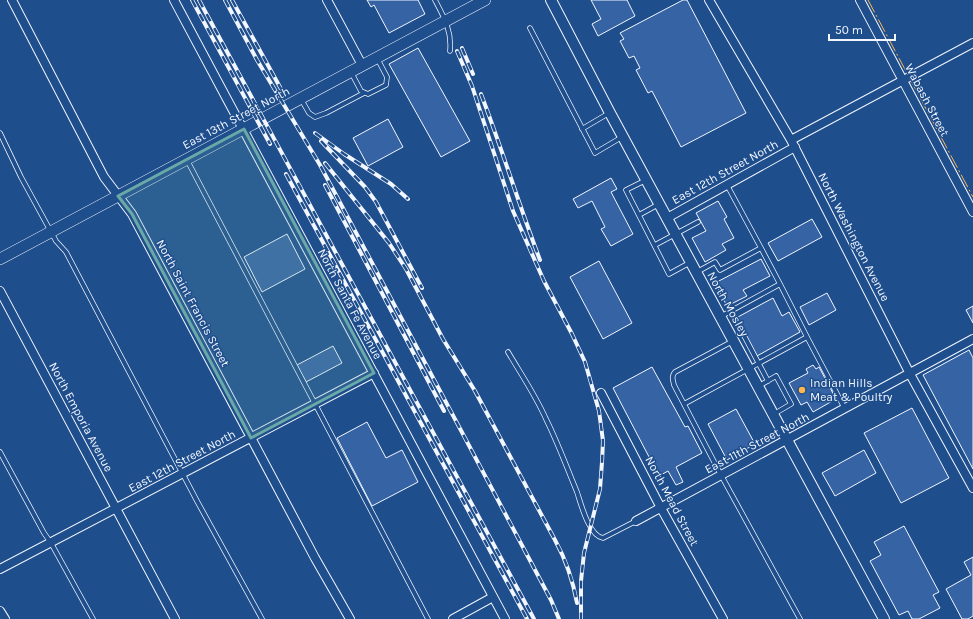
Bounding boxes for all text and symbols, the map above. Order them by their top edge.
scale bar [829,16,895,42]
text: 50 m [835,23,863,37]
street label: Wabash Street [902,61,952,139]
street label: East 13th Street North [180,84,292,152]
street label: East 12th Street North [669,137,781,207]
street label: North Washington Avenue [815,170,893,304]
street label: North Saint Francis Street [153,237,233,369]
street label: North Santa Fe Avenue [315,246,385,362]
street label: North Mosley [704,269,752,339]
street label: North Emporia Avenue [46,360,116,474]
place label: Indian Hills Meat & Poultry [810,376,893,404]
marker: Indian Hills Meat & Poultry [797,385,807,395]
street label: East 11th Street North [702,410,812,476]
street label: East 12th Street North [126,427,238,495]
street label: North Mead Street [642,454,702,549]

